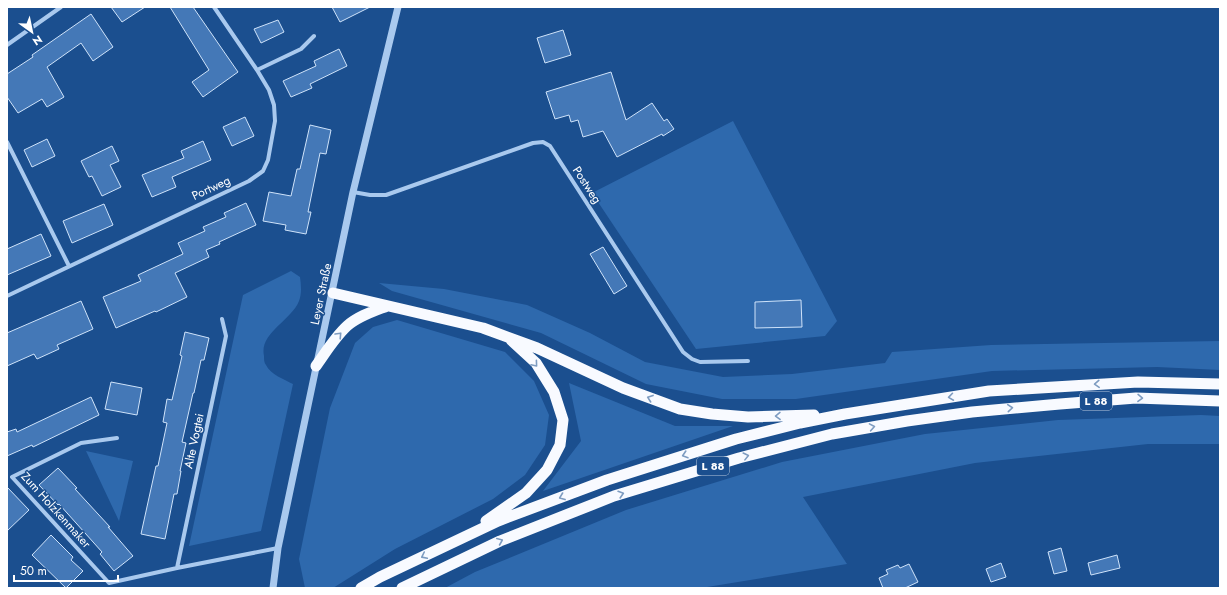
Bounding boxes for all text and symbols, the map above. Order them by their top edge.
north arrow [12,12,52,52]
text: N [29,31,45,49]
street label: Postweg [568,163,606,207]
street label: Portweg [189,171,233,205]
street label: Leyer Straße [306,261,336,327]
one-way arrow [335,332,342,339]
one-way arrow [531,360,538,367]
one-way arrow [1094,380,1100,388]
one-way arrow [948,392,954,401]
road number: L 88 [1080,392,1112,410]
one-way arrow [1137,394,1143,403]
one-way arrow [646,395,653,403]
one-way arrow [1007,404,1013,413]
street label: Alte Vogtei [179,412,209,470]
one-way arrow [775,412,781,420]
one-way arrow [869,423,875,432]
one-way arrow [682,450,689,459]
one-way arrow [742,452,749,461]
road number: L 88 [697,457,729,475]
street label: Zum Holzkenmaker [17,468,96,553]
one-way arrow [618,490,625,499]
one-way arrow [558,492,565,500]
one-way arrow [497,538,504,546]
one-way arrow [420,551,428,559]
scale bar [14,557,118,583]
text: 50 m [20,562,47,580]

